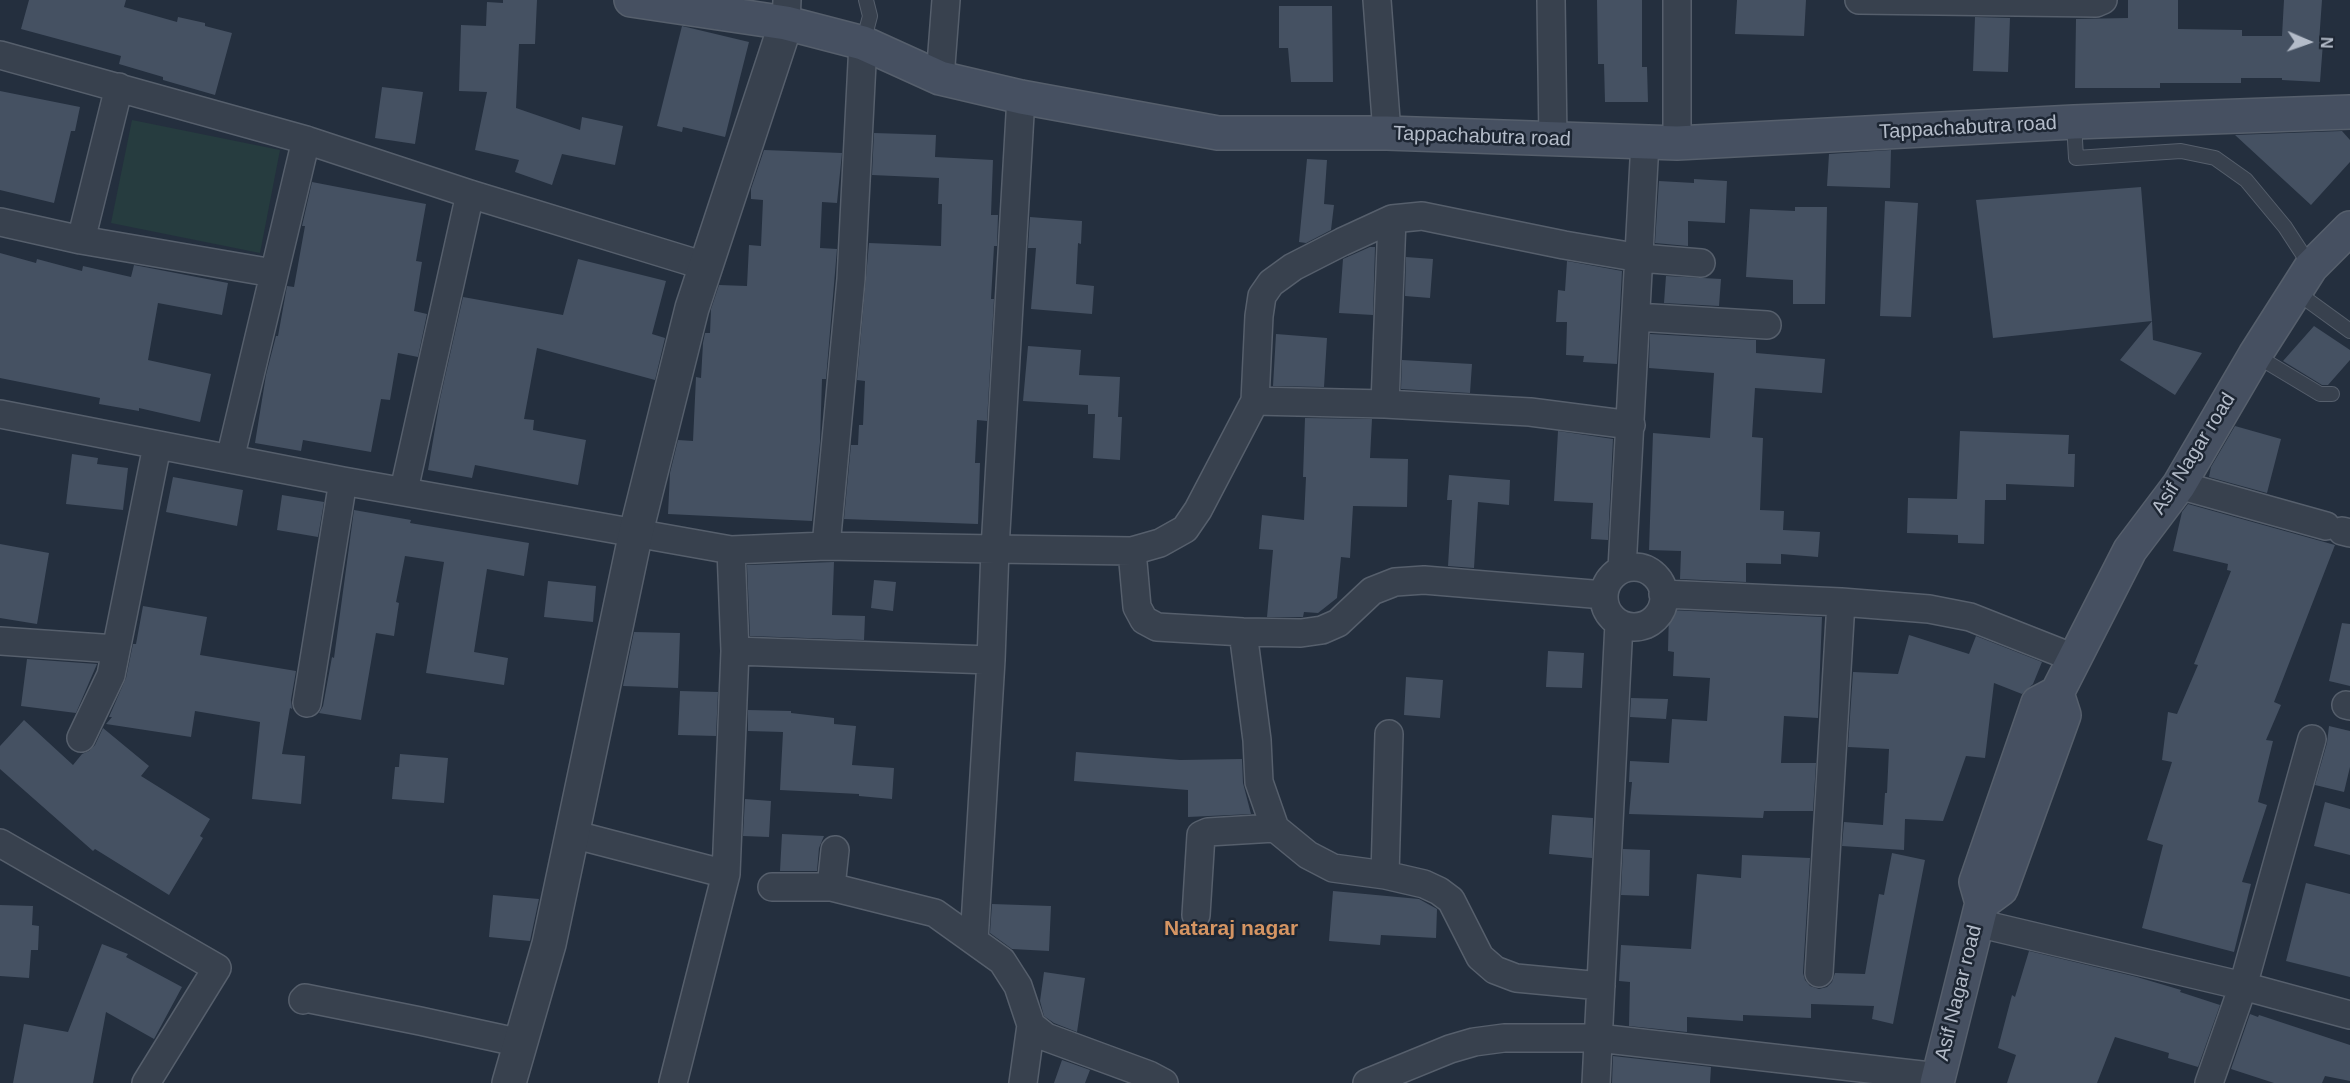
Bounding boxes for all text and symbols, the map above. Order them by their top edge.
north arrow [2278,12,2338,72]
text: N [2318,37,2335,49]
street label: Tappachabutra road [1879,111,2057,145]
street label: Tappachabutra road [1393,122,1571,152]
street label: Asif Nagar road [2147,389,2241,519]
district label: Nataraj nagar [1164,916,1298,942]
street label: Asif Nagar road [1931,923,1987,1063]

